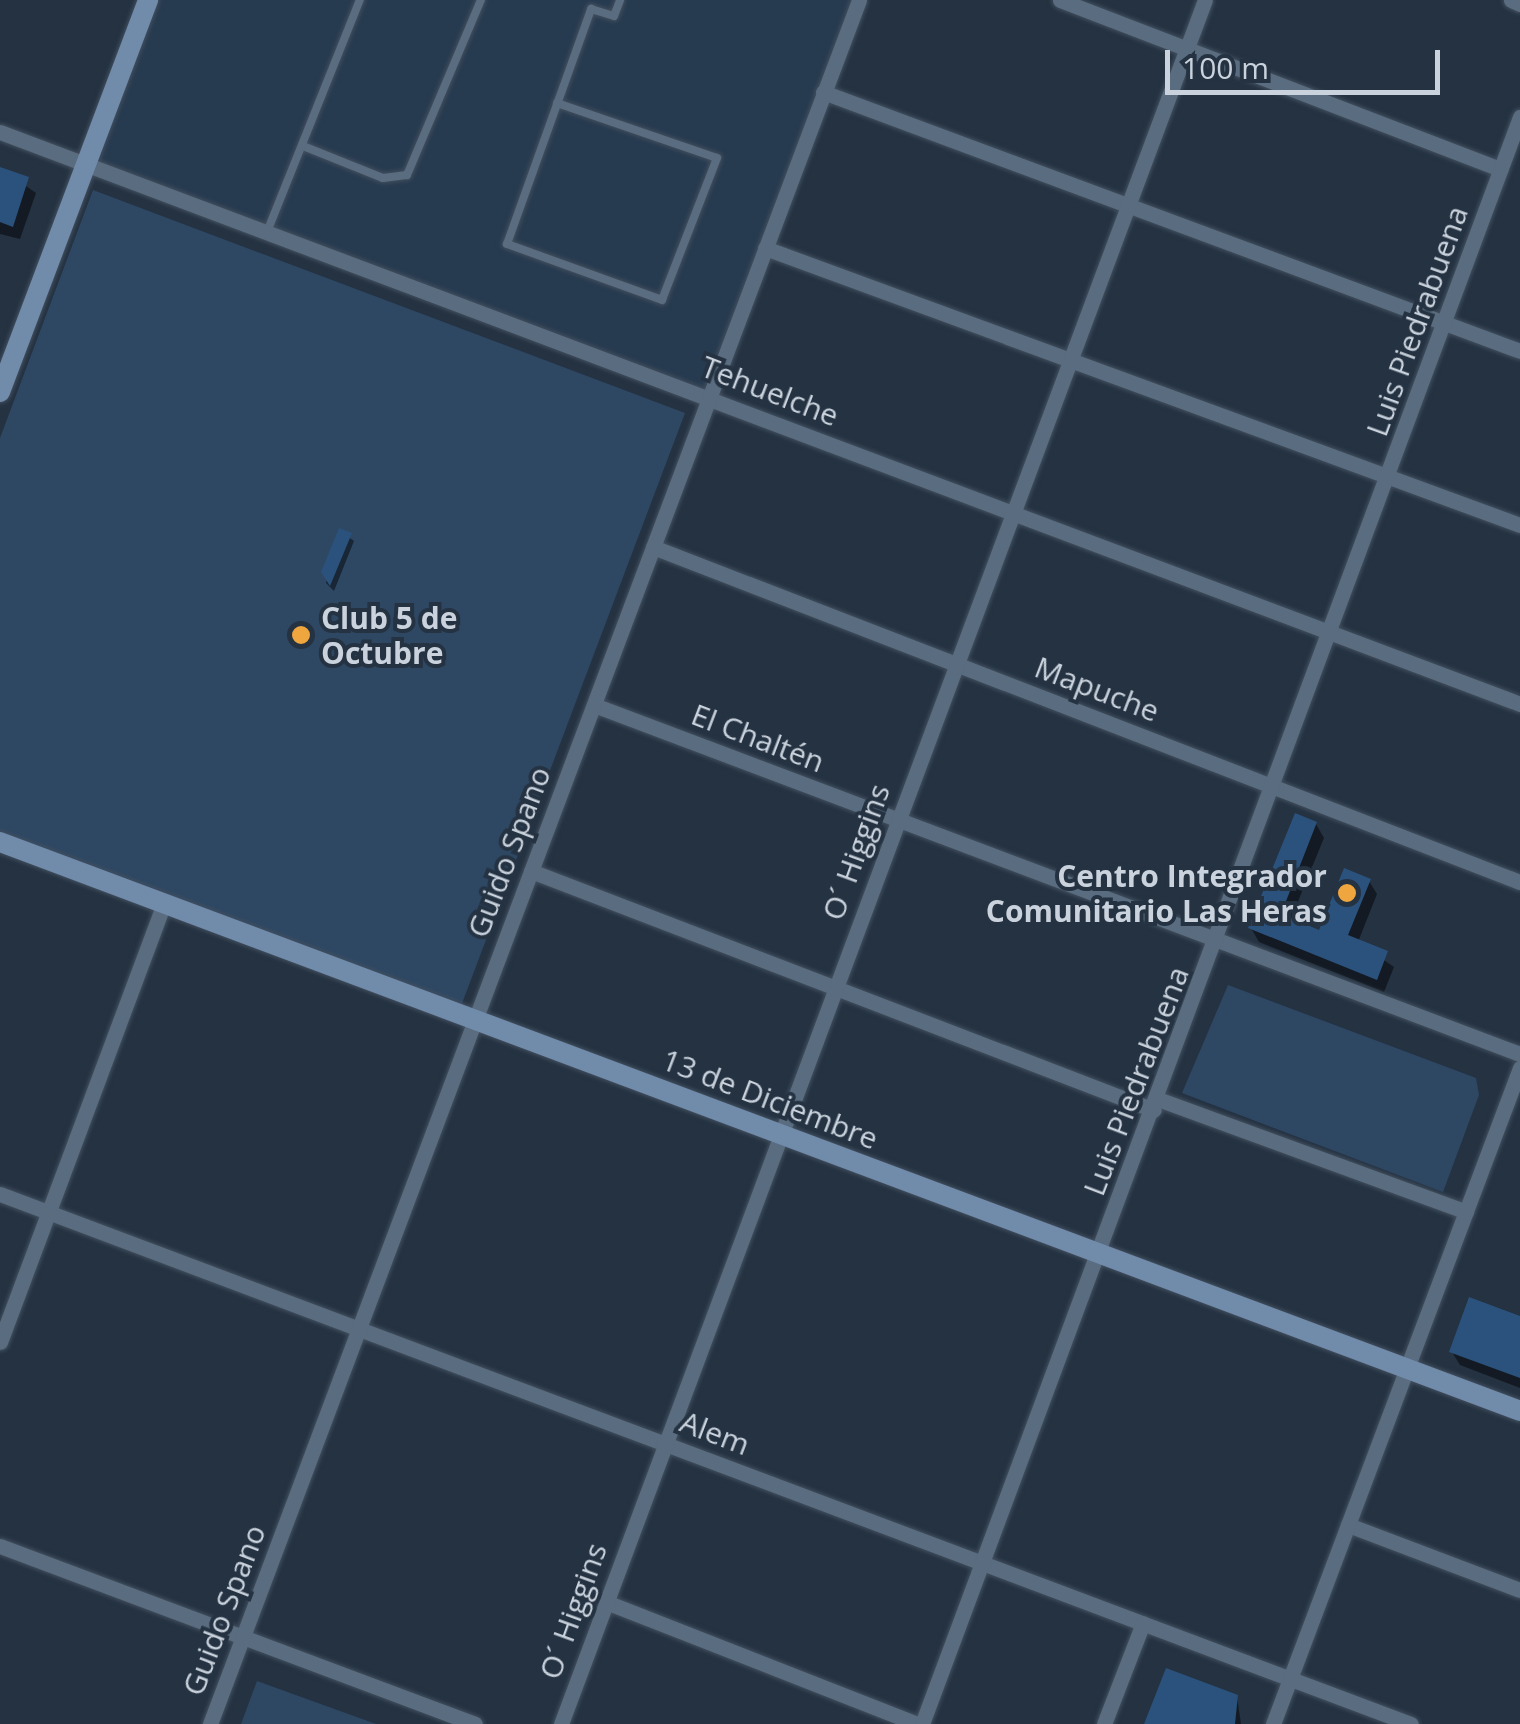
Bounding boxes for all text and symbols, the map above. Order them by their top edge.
scale bar [1170,30,1445,92]
text: 100 m [1182,47,1269,88]
street label: Luis Piedrabuena [1359,201,1475,441]
street label: Tehuelche [696,348,844,434]
place label: Club 5 de Octubre [321,600,457,670]
marker: Club 5 de Octubre [290,624,312,646]
street label: Mapuche [1030,649,1164,729]
street label: El Chaltén [686,696,830,780]
street label: Guido Spano [460,762,558,942]
street label: O´ Higgins [815,779,897,925]
place label: Centro Integrador Comunitario Las Heras [986,858,1327,928]
marker: Centro Integrador Comunitario Las Heras [1336,882,1358,904]
street label: Luis Piedrabuena [1076,962,1196,1200]
street label: 13 de Diciembre [657,1041,883,1157]
street label: Alem [675,1403,755,1463]
street label: Guido Spano [175,1520,273,1700]
street label: O´ Higgins [532,1538,614,1684]

